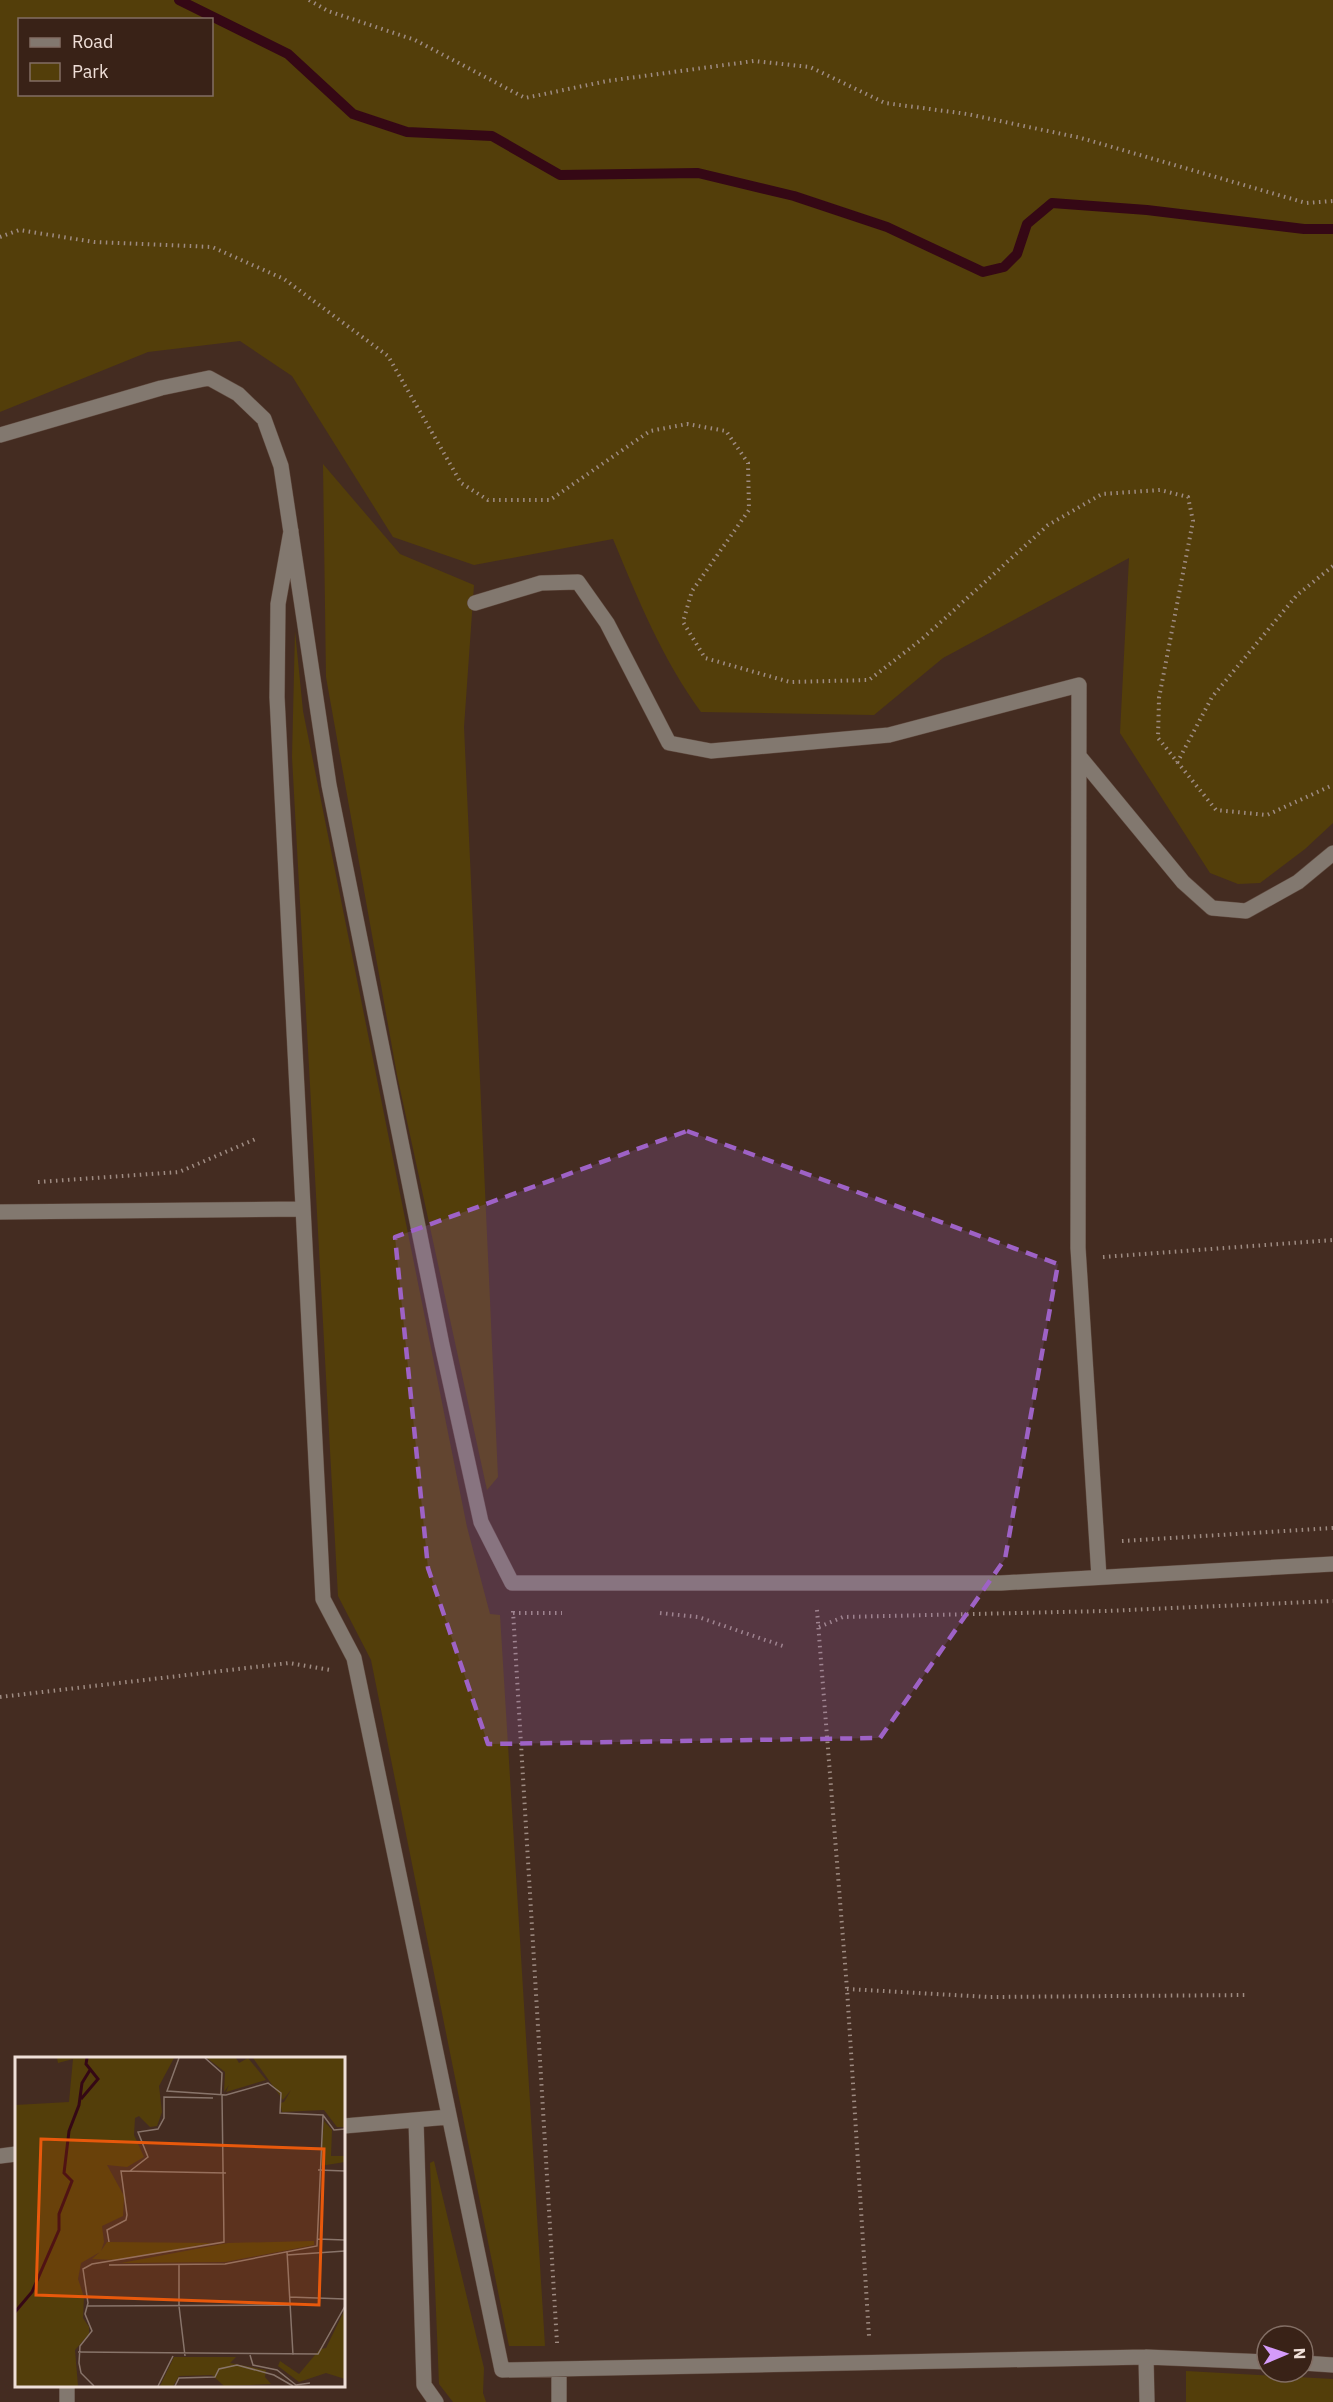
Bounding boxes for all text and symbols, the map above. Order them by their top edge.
legend [18,18,213,96]
text: Road [72,30,113,53]
text: Park [72,60,109,83]
inset map [15,2057,345,2387]
north arrow [1255,2324,1315,2384]
text: N [1290,2347,1310,2360]

